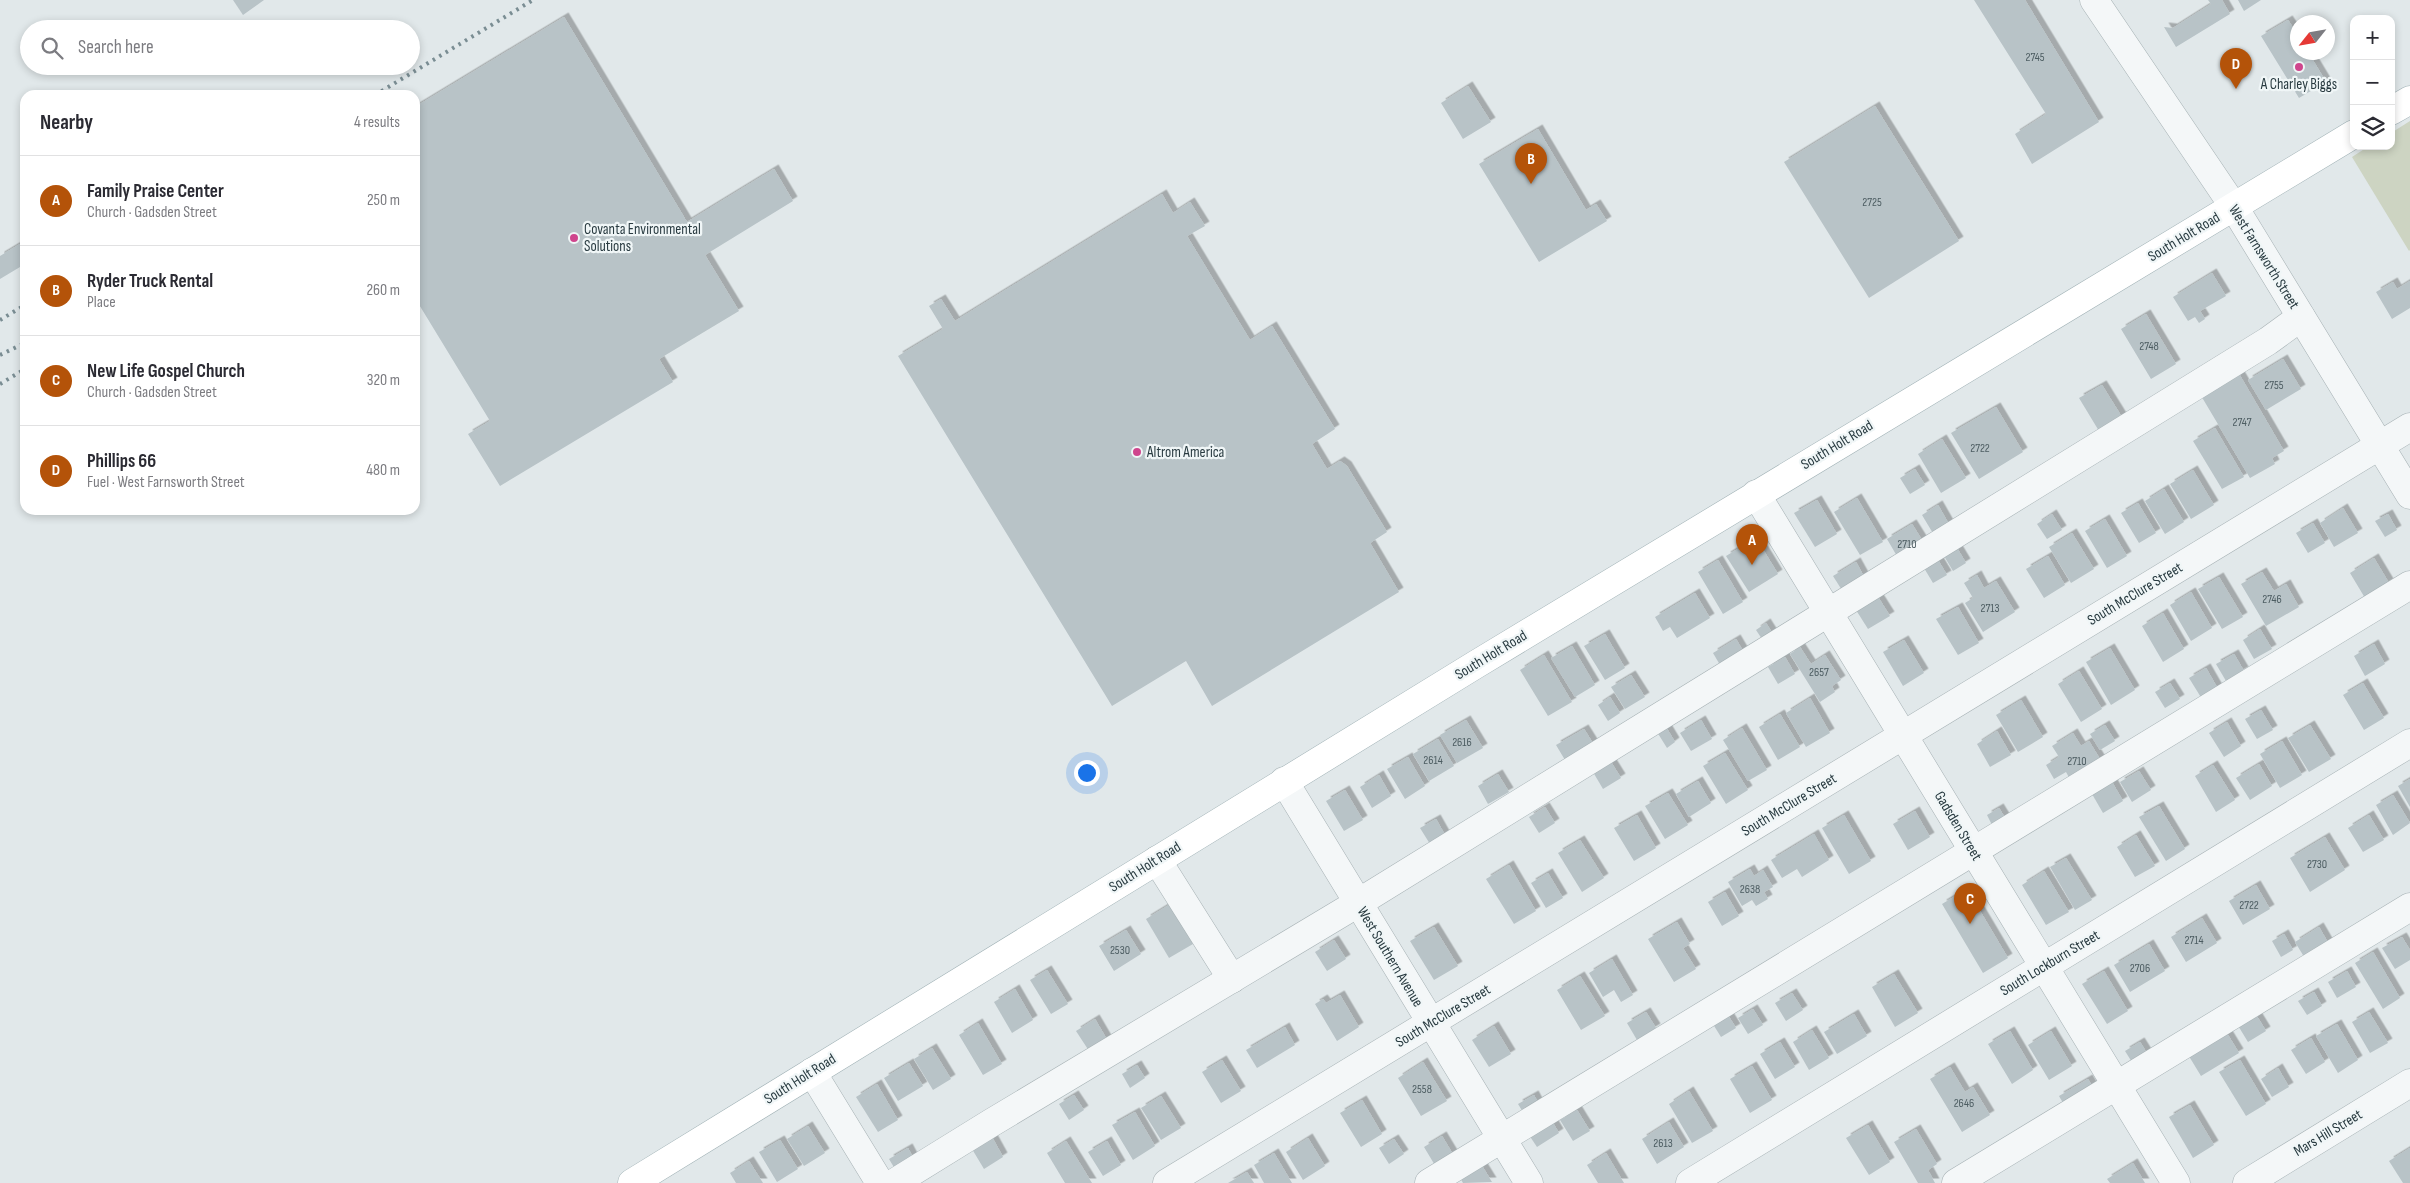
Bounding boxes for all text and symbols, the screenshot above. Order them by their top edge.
north arrow [2290,15,2335,60]
map controls [2350,15,2395,150]
button: + [2350,15,2395,60]
search box [20,20,420,75]
icon: search [38,34,66,62]
text: Search here [78,36,154,59]
pin: D [2220,48,2252,89]
house number: 2745 [2026,50,2045,65]
button: − [2350,60,2395,105]
marker: A Charley Biggs [2293,61,2305,73]
place label: A Charley Biggs [2260,75,2337,94]
button: layers [2350,105,2395,150]
text: Nearby [40,110,93,135]
text: 4 results [354,113,400,132]
pin: B [1515,143,1547,184]
text: Family Praise Center [87,180,224,203]
text: A [52,191,60,210]
text: 250 m [367,191,400,210]
house number: 2725 [1862,195,1882,210]
street label: West Farnsworth Street [2224,201,2304,313]
text: Church · Gadsden Street [87,203,217,222]
street label: South Holt Road [2144,208,2224,266]
place label: Covanta Environmental Solutions [584,220,701,256]
marker: Covanta Environmental Solutions [568,232,580,244]
text: Ryder Truck Rental [87,270,213,293]
text: B [52,281,60,300]
text: 260 m [366,281,400,300]
text: Place [87,293,116,312]
house number: 2748 [2139,339,2159,354]
text: New Life Gospel Church [87,360,245,383]
text: C [52,371,60,390]
text: 320 m [367,371,400,390]
house number: 2755 [2264,378,2284,393]
text: Church · Gadsden Street [87,383,217,402]
house number: 2747 [2233,415,2252,430]
street label: South Holt Road [1797,416,1877,474]
house number: 2722 [1970,441,1990,456]
place label: Altrom America [1146,443,1225,462]
marker: Altrom America [1131,446,1143,458]
text: Phillips 66 [87,450,156,473]
text: D [52,461,60,480]
text: 480 m [366,461,400,480]
text: Fuel · West Farnsworth Street [87,473,245,492]
pin: A [1736,524,1768,565]
house number: 2710 [1897,537,1917,552]
street label: South McClure Street [2084,558,2186,630]
house number: 2746 [2262,592,2282,607]
house number: 2713 [1980,601,2000,616]
street label: South Holt Road [1451,626,1531,684]
house number: 2657 [1809,665,1829,680]
house number: 2616 [1452,735,1472,750]
house number: 2614 [1423,753,1443,768]
house number: 2710 [2067,754,2087,769]
your location [1074,760,1100,786]
street label: South McClure Street [1738,769,1840,841]
street label: Gadsden Street [1930,788,1986,864]
street label: South Holt Road [1106,838,1184,896]
house number: 2730 [2307,857,2327,872]
house number: 2638 [1740,882,1760,897]
pin: C [1954,883,1986,924]
house number: 2722 [2239,898,2259,913]
street label: West Southern Avenue [1353,903,1427,1011]
street label: South Lockburn Street [1997,926,2104,1000]
house number: 2714 [2184,933,2204,948]
house number: 2530 [1110,943,1130,958]
house number: 2706 [2130,961,2150,976]
street label: South McClure Street [1392,980,1494,1052]
street label: South Holt Road [761,1050,839,1108]
house number: 2558 [1412,1082,1432,1097]
house number: 2646 [1954,1096,1974,1111]
street label: Mars Hill Street [2290,1105,2366,1161]
house number: 2613 [1653,1136,1673,1151]

